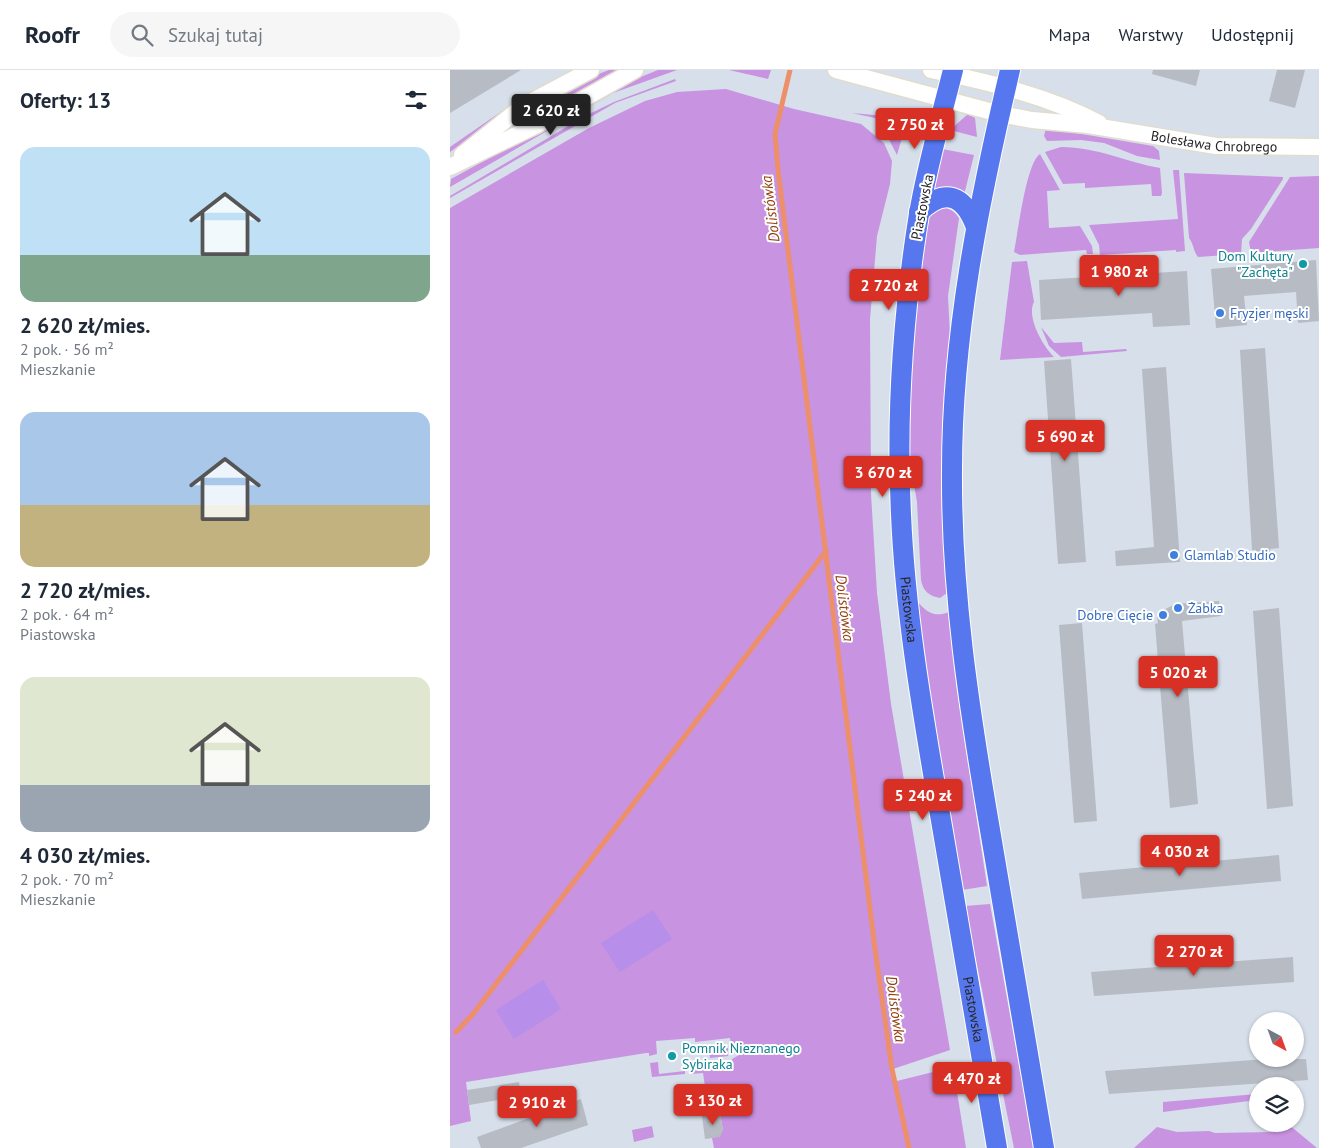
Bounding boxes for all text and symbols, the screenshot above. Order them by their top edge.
search box [110,12,460,57]
text: Roofr [25,19,80,50]
icon: search [128,21,156,49]
text: Szukaj tutaj [168,23,263,47]
text: Mapa [1049,23,1090,46]
text: Warstwy [1118,23,1183,46]
text: Udostępnij [1211,23,1294,46]
icon: filters [402,86,430,114]
text: Oferty: 13 [20,87,111,114]
pin: 2 620 zł [499,93,603,136]
text: 2 620 zł [523,100,579,120]
pin: 2 750 zł [863,108,967,150]
text: 2 750 zł [887,114,943,134]
street label: Bolesława Chrobrego [1150,126,1277,156]
street label: Piastowska [907,173,937,241]
water label: Dolistówka [756,174,783,243]
icon: home [180,179,270,269]
place label: Dom Kultury "Zachęta" [1218,247,1293,281]
pin: 1 980 zł [1067,254,1171,297]
marker: Dom Kultury "Zachęta" [1297,258,1309,270]
text: 1 980 zł [1091,261,1147,281]
pin: 2 720 zł [837,268,941,311]
text: 2 720 zł [861,275,917,295]
place label: Fryzjer męski [1230,304,1309,322]
marker: Fryzjer męski [1214,307,1226,319]
text: 2 620 zł/mies. [20,312,150,339]
text: 2 pok. · 56 m² [20,339,114,359]
text: Mieszkanie [20,359,96,379]
pin: 5 690 zł [1013,420,1117,462]
text: 5 690 zł [1037,426,1093,446]
icon: home [180,444,270,534]
pin: 3 670 zł [831,456,935,498]
text: 3 670 zł [855,462,911,482]
place label: Glamlab Studio [1184,546,1276,564]
marker: Glamlab Studio [1168,549,1180,561]
water label: Dolistówka [832,574,859,643]
street label: Piastowska [896,576,922,644]
text: 2 720 zł/mies. [20,577,150,604]
place label: Żabka [1188,599,1224,617]
marker: Żabka [1172,602,1184,614]
text: 2 pok. · 64 m² [20,604,114,624]
place label: Dobre Cięcie [1077,606,1153,624]
marker: Dobre Cięcie [1157,609,1169,621]
text: Piastowska [20,624,96,644]
pin: 5 020 zł [1126,656,1230,698]
text: 5 020 zł [1150,662,1206,682]
icon: home [180,709,270,799]
pin: 5 240 zł [871,778,975,821]
text: 5 240 zł [895,785,951,805]
pin: 4 030 zł [1128,834,1232,877]
text: 4 030 zł [1152,841,1208,861]
text: 4 030 zł/mies. [20,842,150,869]
text: 2 pok. · 70 m² [20,869,114,889]
text: Mieszkanie [20,889,96,909]
pin: 2 270 zł [1142,934,1246,977]
text: 2 270 zł [1166,941,1222,961]
water label: Dolistówka [882,975,910,1044]
street label: Piastowska [959,975,988,1044]
north arrow [1249,1012,1304,1068]
map controls [1249,1012,1304,1132]
place label: Pomnik Nieznanego Sybiraka [682,1039,800,1073]
marker: Pomnik Nieznanego Sybiraka [666,1050,678,1062]
pin: 4 470 zł [920,1062,1024,1104]
text: 4 470 zł [944,1068,1000,1088]
button: layers [1249,1077,1304,1132]
pin: 3 130 zł [661,1084,765,1126]
pin: 2 910 zł [485,1086,589,1128]
text: 3 130 zł [685,1090,741,1110]
text: 2 910 zł [509,1092,565,1112]

